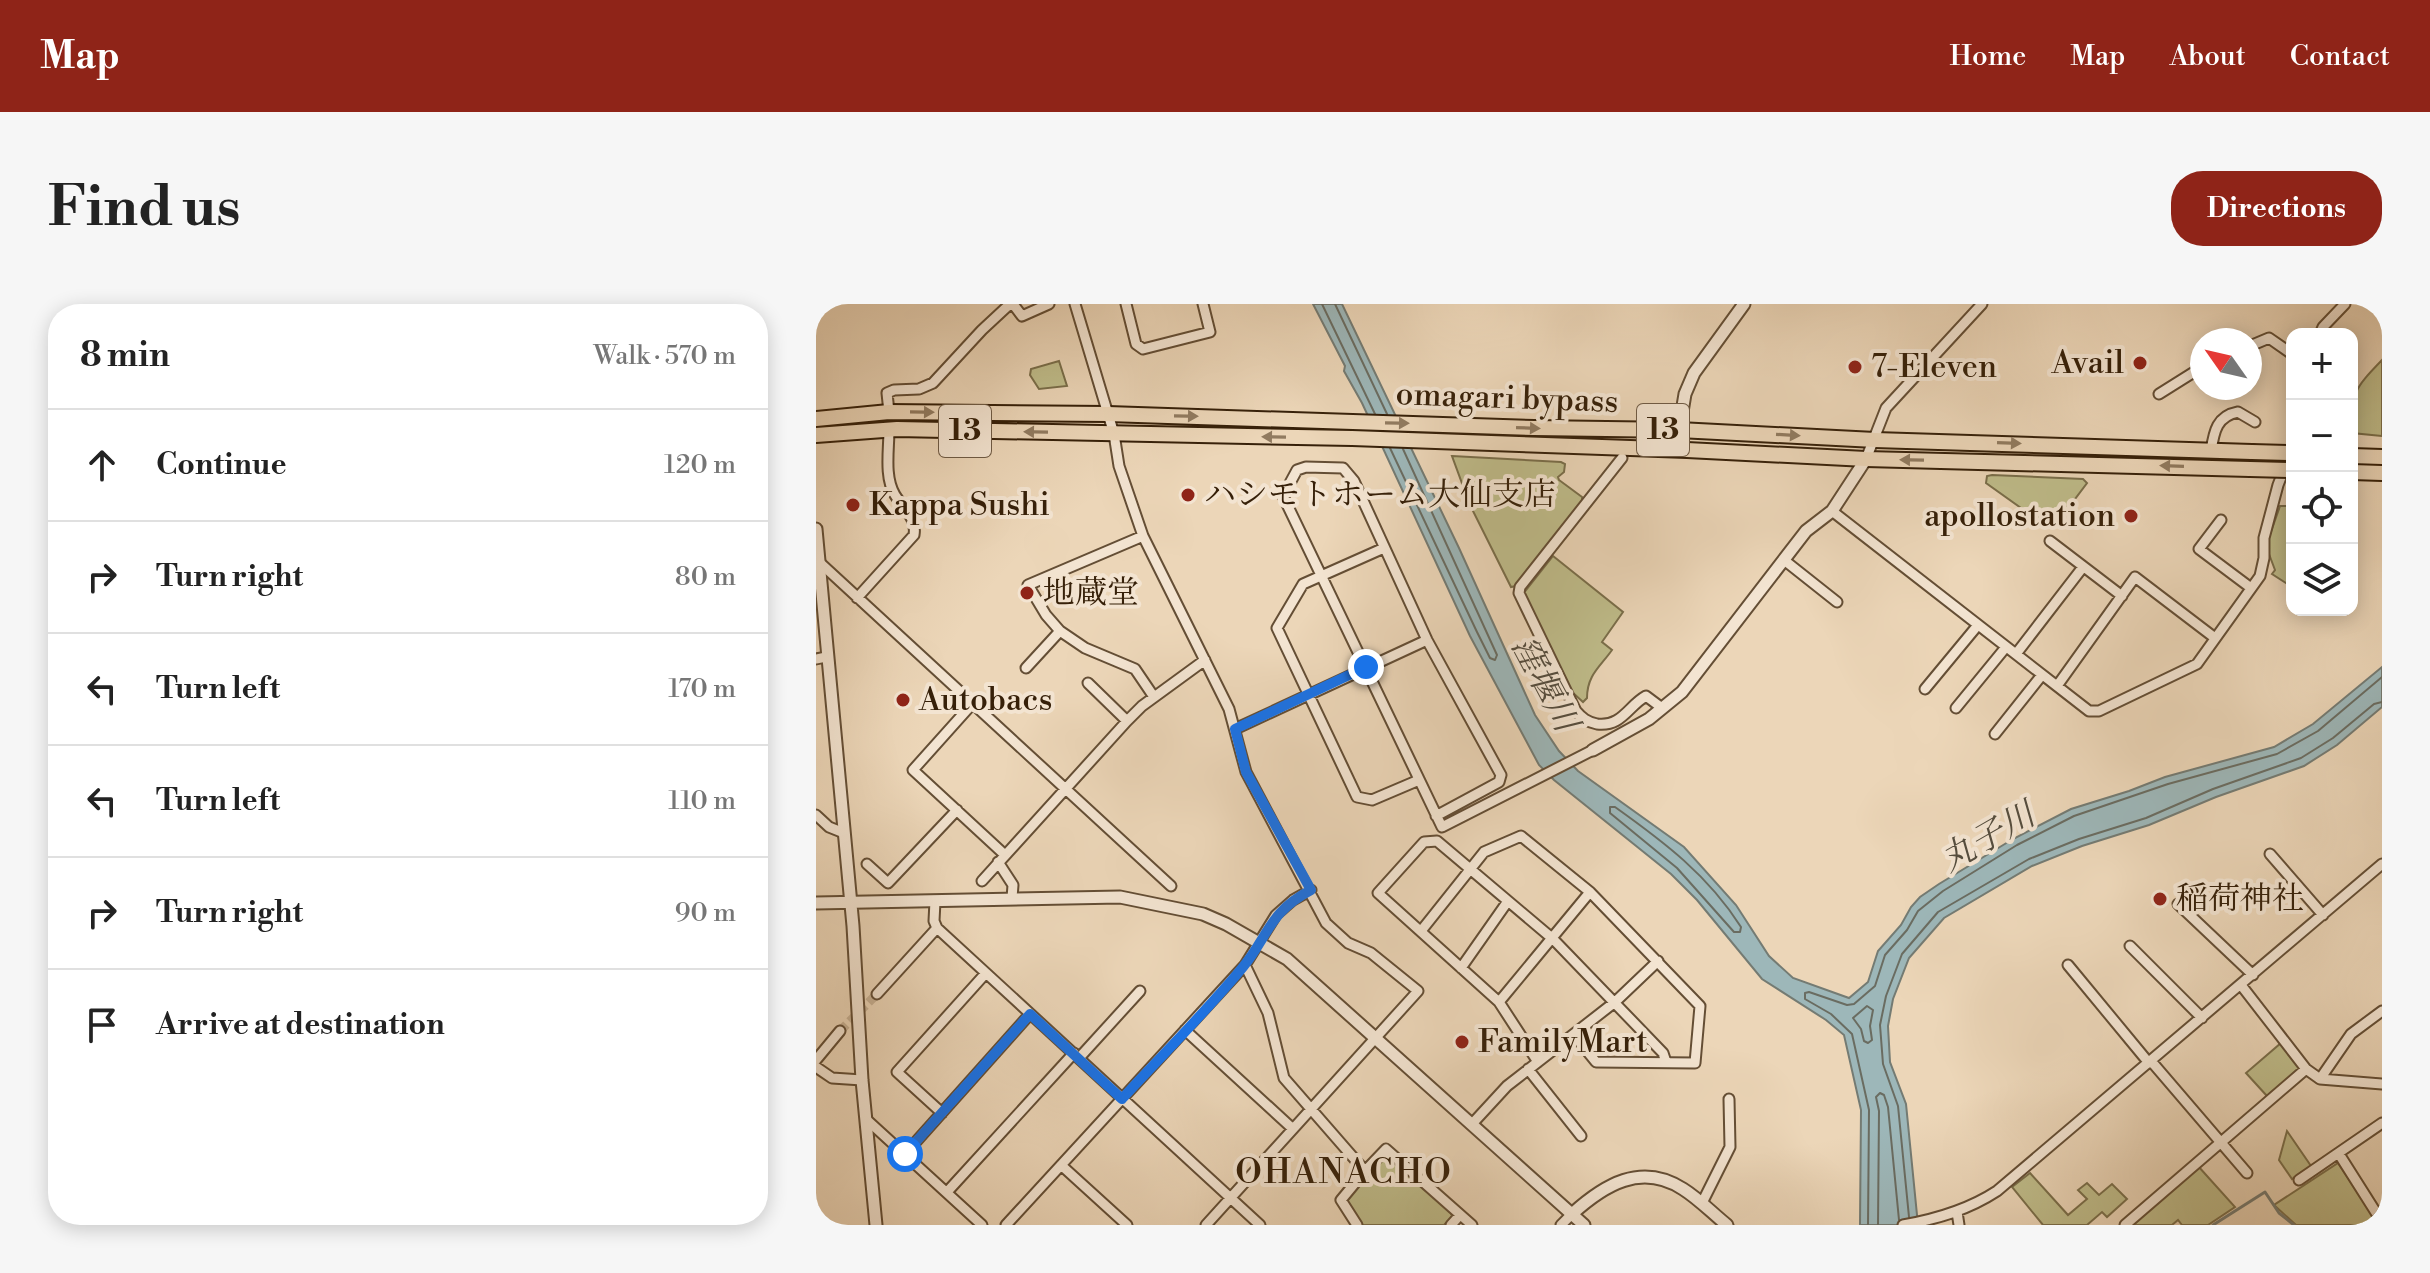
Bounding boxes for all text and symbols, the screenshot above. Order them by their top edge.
text: Map [40,33,120,80]
text: Home [1950,39,2026,74]
text: Map [2070,39,2125,74]
text: About [2169,39,2246,74]
text: Contact [2290,39,2390,74]
button: Directions [2171,171,2382,246]
text: Find us [48,173,241,243]
north arrow [2190,328,2262,400]
map controls [2286,328,2358,616]
button: + [2286,328,2358,400]
text: 8 min [80,335,170,377]
text: Walk · 570 m [593,340,736,372]
place label: Avail [2051,343,2125,383]
place label: 7-Eleven [1871,347,1997,387]
marker: Avail [2131,354,2149,372]
marker: 7-Eleven [1846,358,1864,376]
street label: omagari bypass [1395,374,1619,422]
button: − [2286,400,2358,472]
road number: 13 [1637,404,1689,456]
road number: 13 [939,405,991,457]
one-way arrow [910,406,935,418]
one-way arrow [1174,409,1199,422]
one-way arrow [1385,416,1410,429]
one-way arrow [1516,421,1541,434]
one-way arrow [1023,426,1048,439]
one-way arrow [1776,429,1801,442]
one-way arrow [1261,431,1286,443]
one-way arrow [1997,436,2022,449]
icon: ahead [80,443,124,487]
text: Continue [156,446,287,484]
text: 120 m [664,449,736,481]
one-way arrow [1899,454,1924,466]
one-way arrow [2159,460,2184,473]
button: locate [2286,472,2358,544]
place label: ハシモトホーム大仙支店 [1204,475,1556,515]
place label: Kappa Sushi [869,485,1050,525]
marker: ハシモトホーム大仙支店 [1179,486,1197,504]
marker: Kappa Sushi [844,496,862,514]
place label: apollostation [1924,496,2115,536]
marker: apollostation [2122,507,2140,525]
button: layers [2286,544,2358,616]
icon: right [80,555,124,599]
text: Turn right [156,558,303,596]
text: 80 m [675,561,736,593]
place label: 地蔵堂 [1043,573,1139,613]
marker: 地蔵堂 [1018,584,1036,602]
water label: 窪堰川 [1502,629,1588,742]
route end [1348,649,1384,685]
icon: left [80,667,124,711]
text: Turn left [156,670,280,708]
text: 170 m [668,673,736,705]
place label: Autobacs [918,680,1052,720]
marker: Autobacs [894,691,912,709]
icon: left [80,779,124,823]
text: Turn left [156,782,280,820]
text: 110 m [668,785,736,817]
water label: 丸子川 [1933,792,2046,882]
place label: 稲荷神社 [2176,879,2304,919]
marker: 稲荷神社 [2151,890,2169,908]
icon: right [80,891,124,935]
text: Turn right [156,894,303,932]
text: 90 m [675,897,736,929]
icon: arrive [80,1003,124,1047]
text: Arrive at destination [156,1006,445,1044]
place label: FamilyMart [1478,1022,1647,1062]
marker: FamilyMart [1453,1033,1471,1051]
route start [887,1136,923,1172]
district label: OHANACHO [1235,1152,1453,1194]

